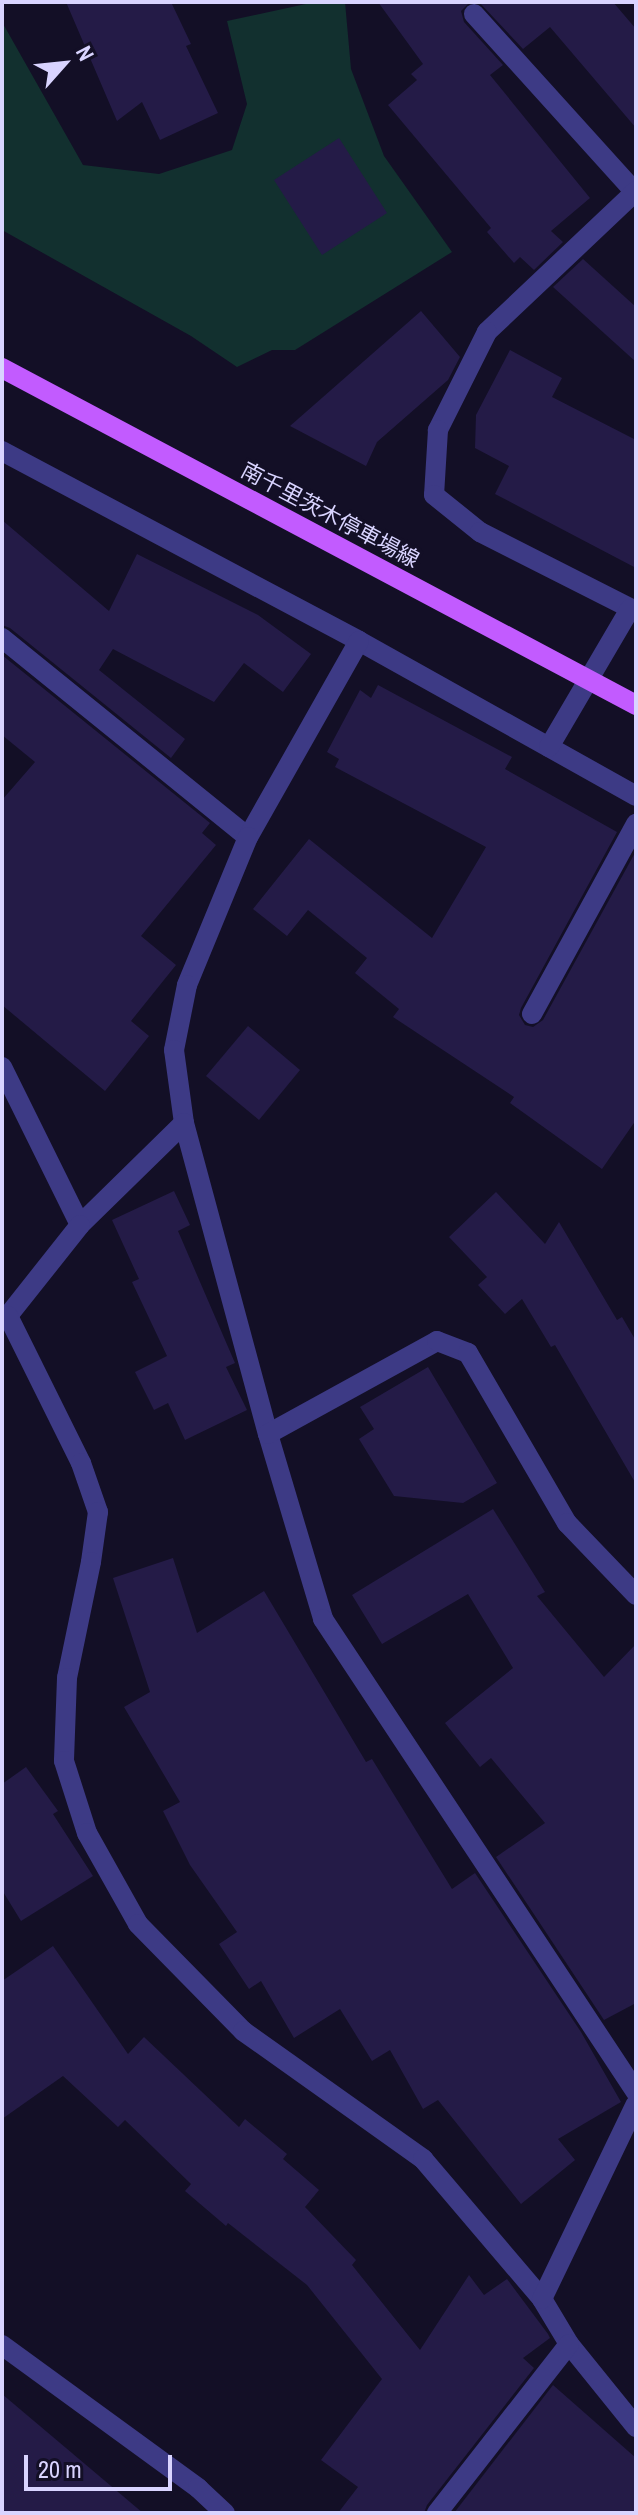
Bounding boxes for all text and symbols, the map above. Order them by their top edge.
north arrow [24,24,104,104]
text: N [69,40,102,66]
street label: 南千里茨木停車場線 [236,457,424,573]
scale bar [28,2439,176,2489]
text: 20 m [38,2453,82,2485]

